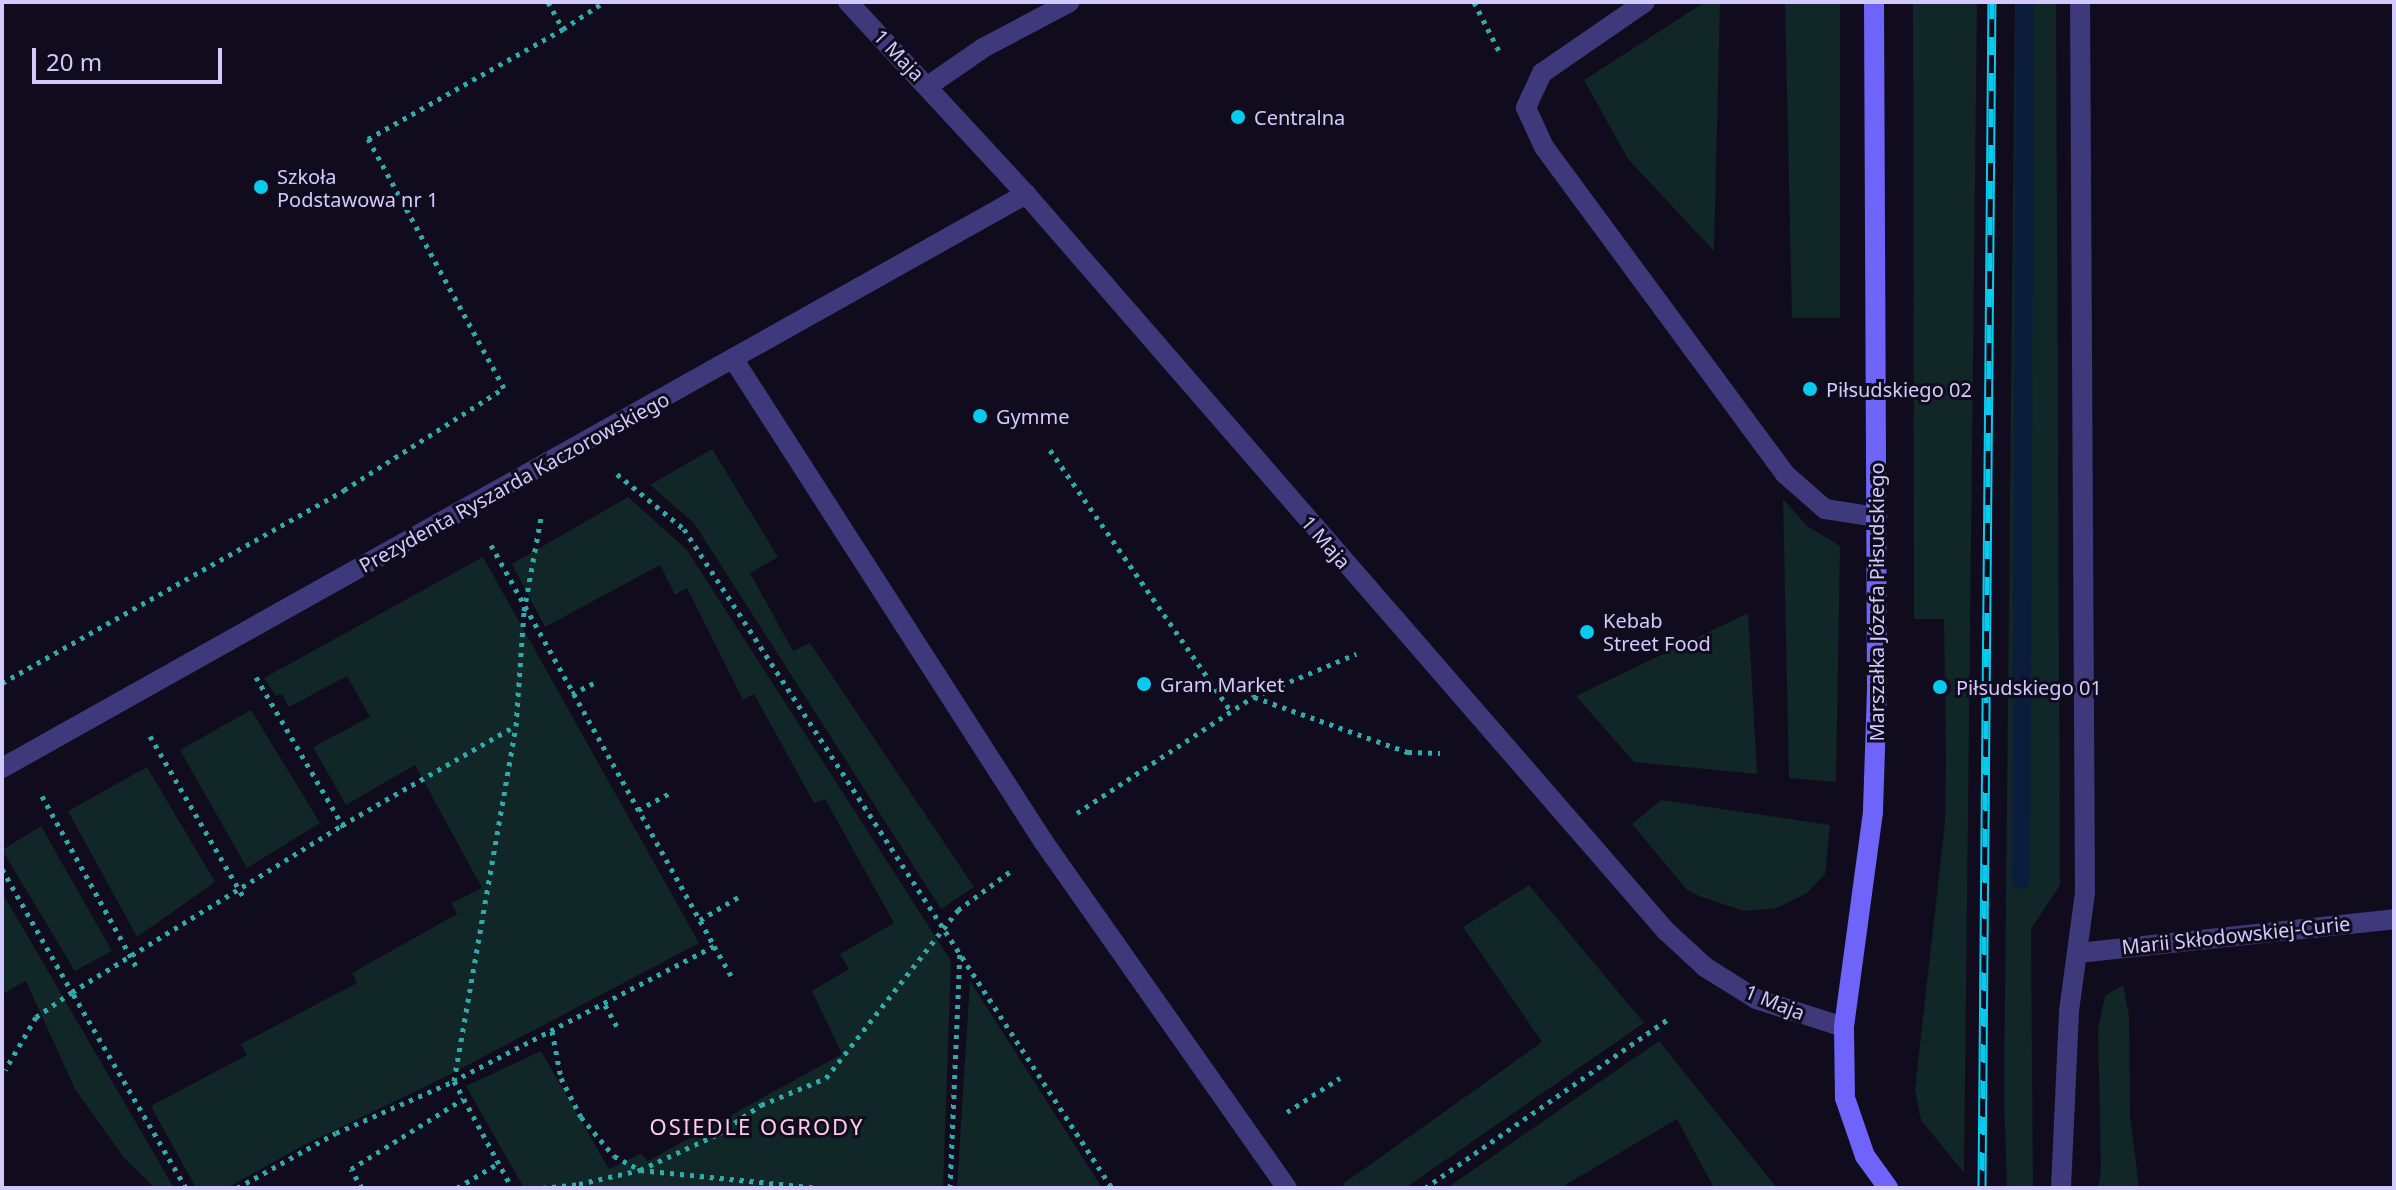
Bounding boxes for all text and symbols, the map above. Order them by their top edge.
street label: 1 Maja [869,24,929,86]
scale bar [36,32,226,82]
text: 20 m [46,45,102,78]
place label: Centralna [1254,105,1345,129]
marker: Centralna [1229,108,1247,126]
place label: Szkoła Podstawowa nr 1 [277,164,438,211]
marker: Szkoła Podstawowa nr 1 [252,178,270,196]
place label: Piłsudskiego 02 [1826,377,1972,401]
marker: Piłsudskiego 02 [1801,380,1819,398]
street label: Prezydenta Ryszarda Kaczorowskiego [355,386,673,578]
place label: Gymme [996,404,1069,428]
marker: Gymme [971,407,989,425]
street label: Marszałka Józefa Piłsudskiego [1864,462,1888,742]
street label: 1 Maja [1296,511,1356,573]
place label: Kebab Street Food [1603,608,1711,655]
marker: Kebab Street Food [1578,623,1596,641]
place label: Gram Market [1160,672,1284,696]
marker: Gram Market [1135,675,1153,693]
place label: Piłsudskiego 01 [1956,675,2102,699]
marker: Piłsudskiego 01 [1931,678,1949,696]
street label: Marii Skłodowskiej-Curie [2120,911,2352,959]
street label: 1 Maja [1742,979,1808,1025]
district label: OSIEDLE OGRODY [650,1114,864,1140]

